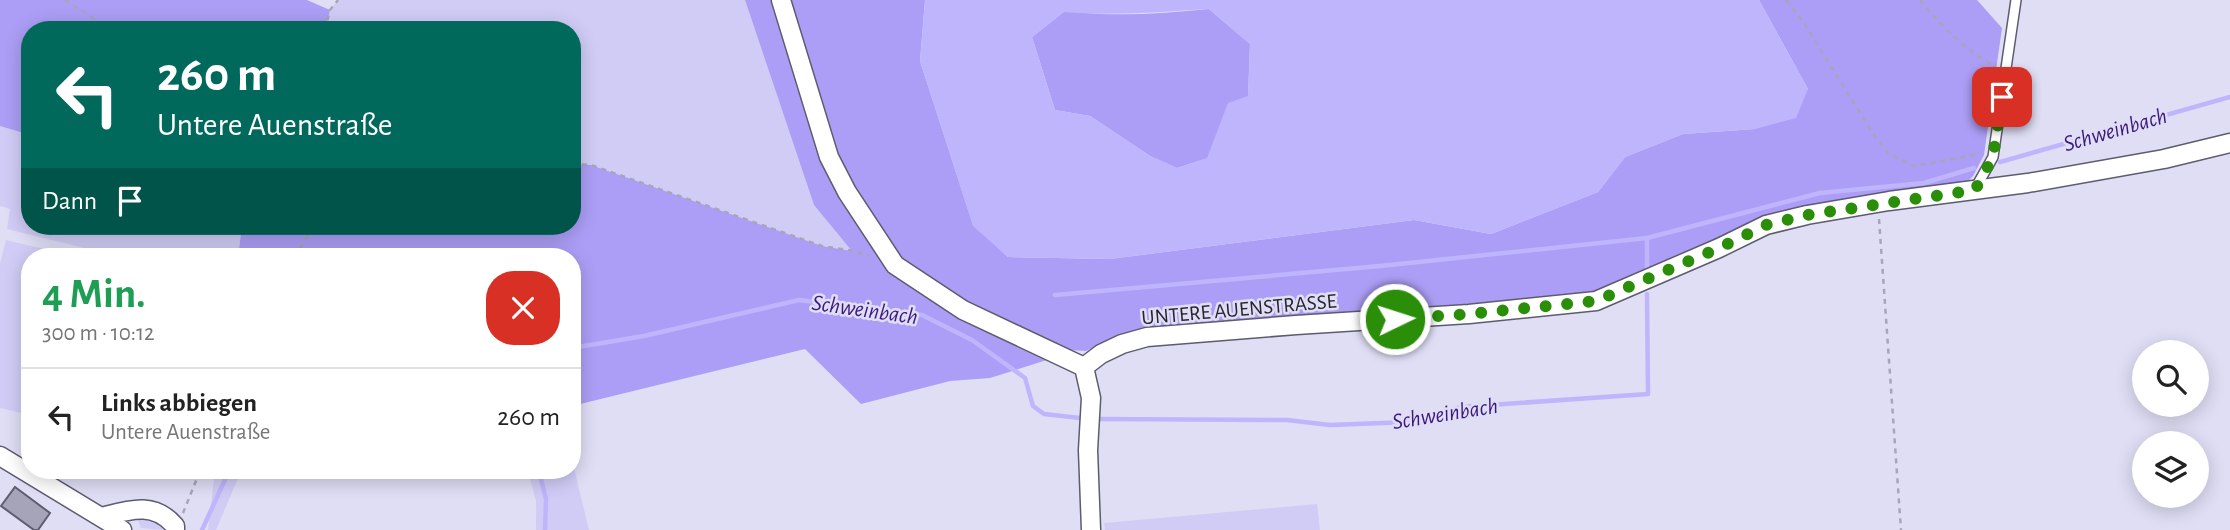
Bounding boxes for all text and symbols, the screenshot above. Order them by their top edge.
icon: left [42,49,133,140]
text: 260 m [157,51,276,100]
pin [1972,67,2032,127]
icon: arrive [1983,78,2021,116]
water label: Schweinbach [2061,105,2170,156]
text: Untere Auenstraße [157,109,393,141]
icon: arrive [111,182,149,220]
text: Dann [42,188,97,214]
button: close [486,271,560,345]
text: 4 Min. [42,273,146,315]
position arrow [1358,282,1432,356]
street label: UNTERE AUENSTRASSE [1141,291,1338,328]
water label: Schweinbach [810,292,919,329]
text: 300 m · 10:12 [42,322,155,345]
map controls [2132,340,2209,508]
button: search [2132,340,2209,417]
text: Links abbiegen [101,390,257,416]
water label: Schweinbach [1391,395,1500,434]
icon: left [42,398,80,436]
text: 260 m [497,404,560,430]
text: Untere Auenstraße [101,421,270,444]
button: layers [2132,431,2209,508]

